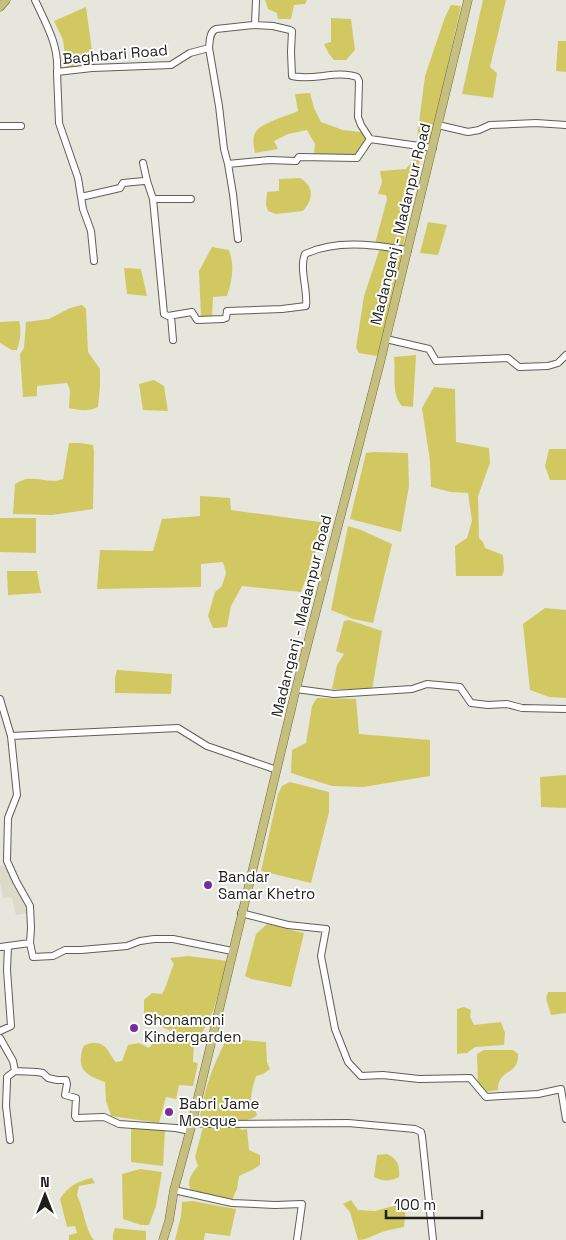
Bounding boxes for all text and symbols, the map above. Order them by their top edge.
street label: Baghbari Road [62,40,168,68]
street label: Madanganj - Madanpur Road [366,121,434,327]
street label: Madanganj - Madanpur Road [267,513,335,719]
place label: Bandar Samar Khetro [218,867,315,903]
marker: Bandar Samar Khetro [202,879,214,891]
place label: Shonamoni Kindergarden [144,1010,241,1046]
marker: Shonamoni Kindergarden [128,1022,140,1034]
place label: Babri Jame Mosque [179,1094,259,1130]
marker: Babri Jame Mosque [163,1106,175,1118]
north arrow [20,1170,70,1220]
text: N [40,1173,50,1191]
scale bar [386,1188,482,1220]
text: 100 m [394,1195,436,1214]

